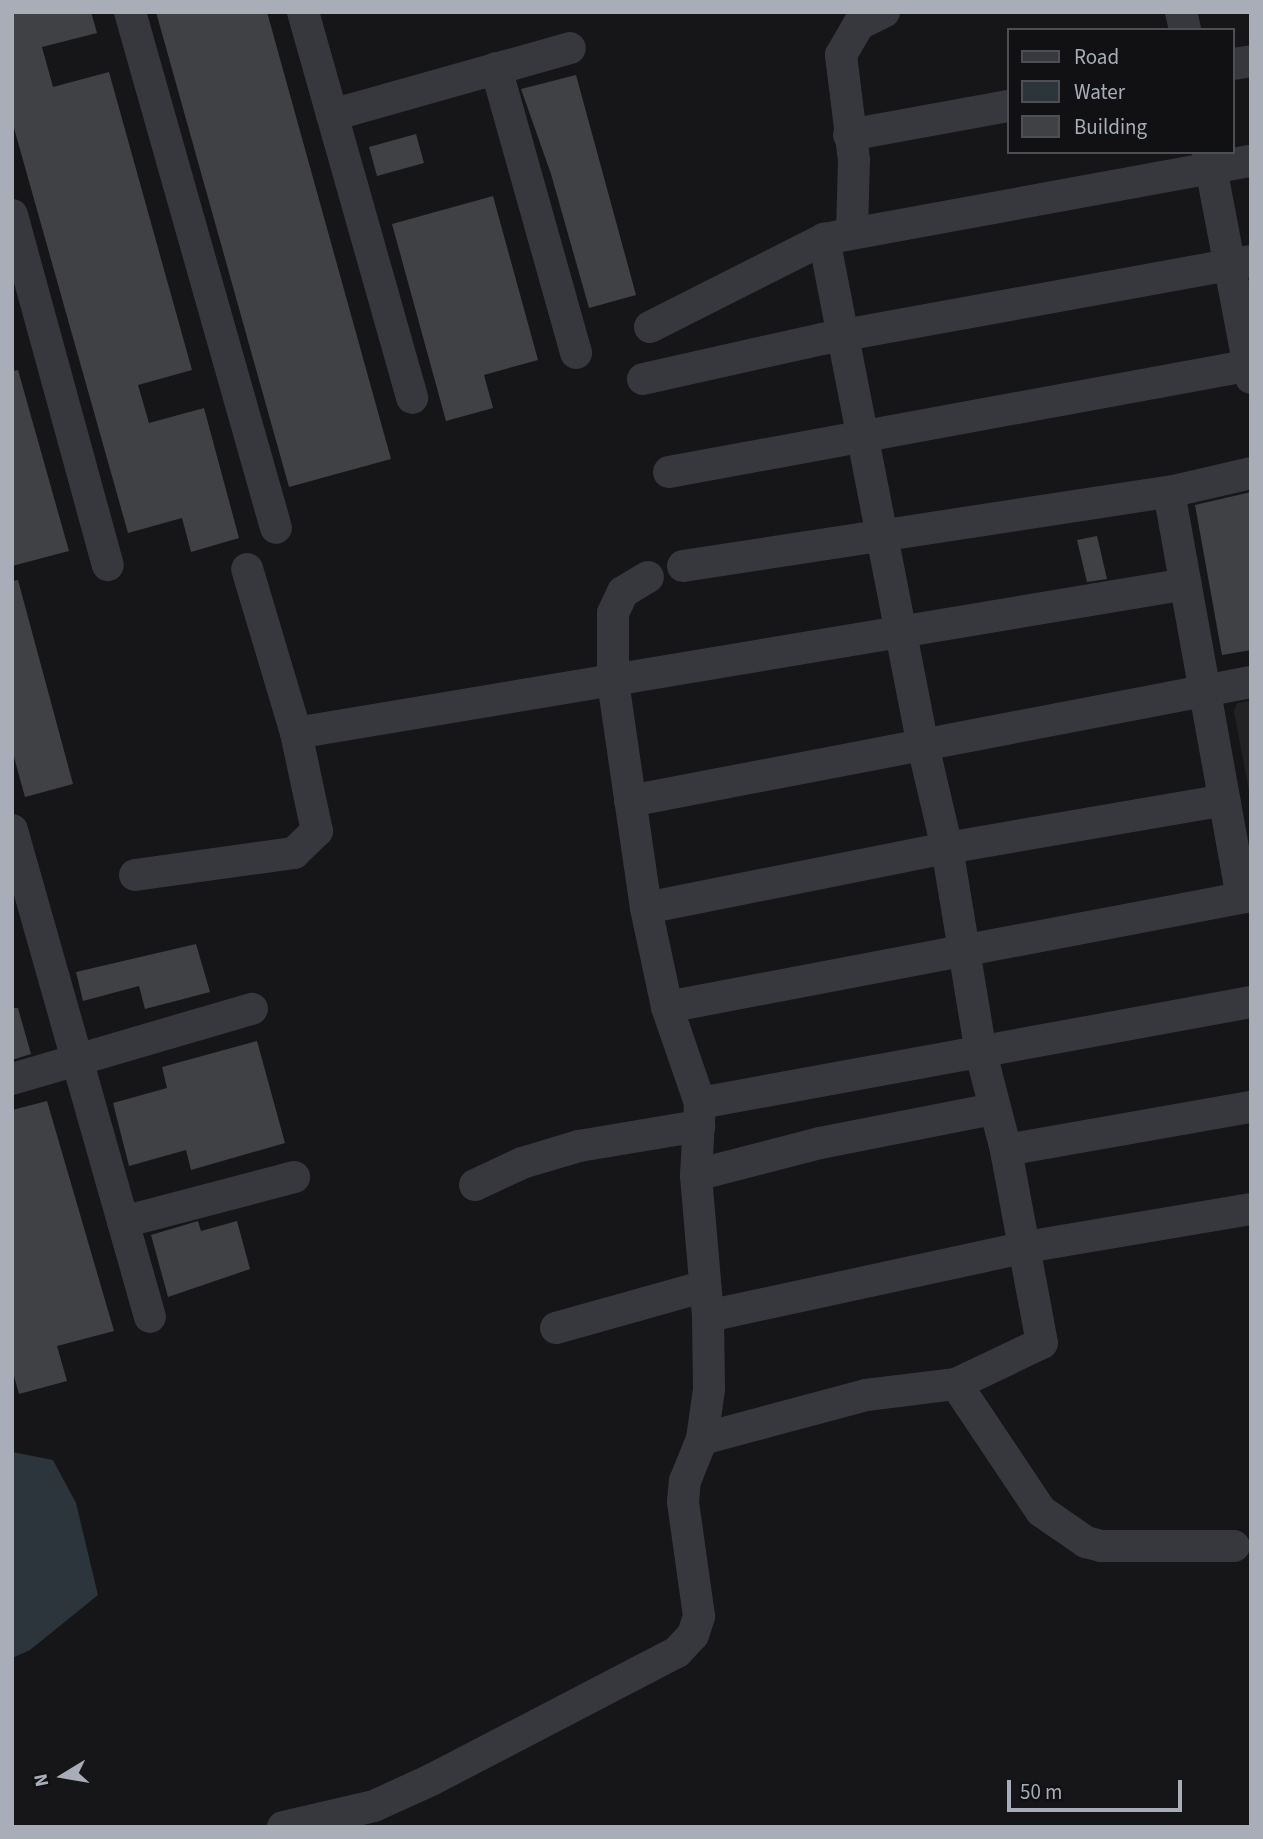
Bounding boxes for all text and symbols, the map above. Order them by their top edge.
legend [1007,28,1235,154]
text: Road [1074,42,1119,72]
text: Water [1074,77,1125,107]
text: Building [1074,112,1147,142]
north arrow [28,1741,98,1811]
scale bar [1011,1766,1186,1810]
text: N [27,1771,56,1789]
text: 50 m [1020,1777,1062,1807]

